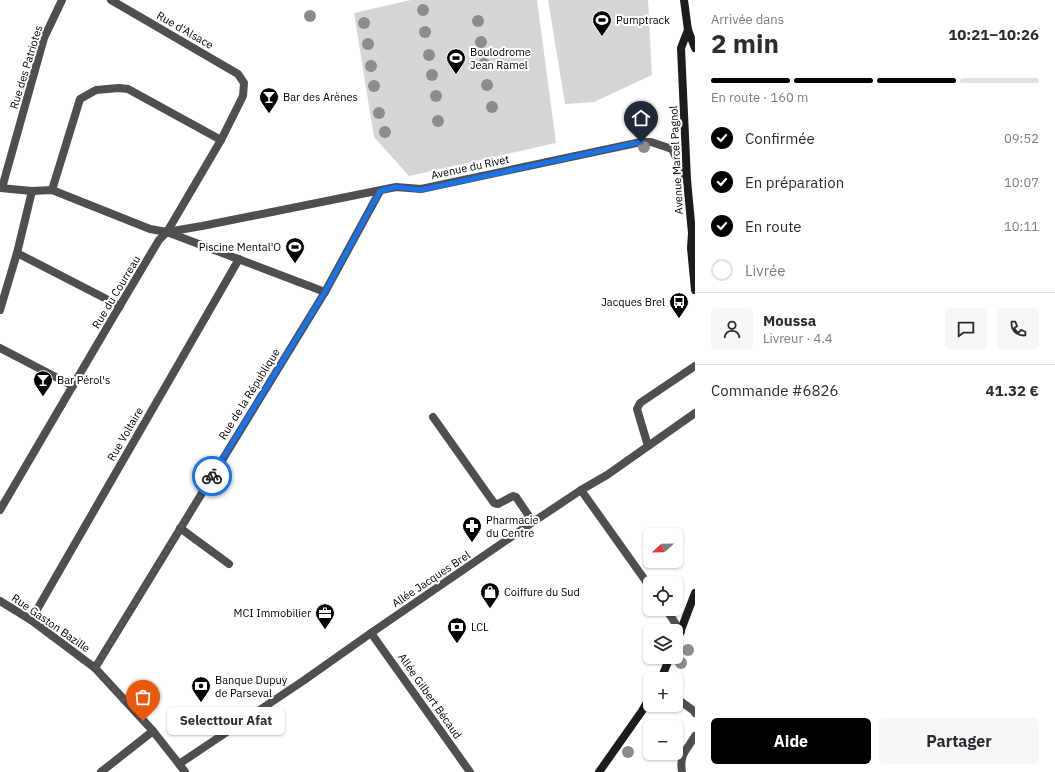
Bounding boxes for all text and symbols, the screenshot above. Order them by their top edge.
street label: Rue d'Alsace [154,8,216,52]
sports icon: Pumptrack [591,9,613,37]
text: Arrivée dans [711,11,784,28]
place label: Pumptrack [616,13,670,27]
street label: Rue des Patriotes [7,23,45,111]
text: 10:21–10:26 [948,25,1039,44]
text: 2 min [711,26,779,60]
place label: Boulodrome Jean Ramel [470,45,531,72]
sports icon: Boulodrome Jean Ramel [445,47,467,75]
bar icon: Bar des Arènes [258,86,280,114]
text: En route · 160 m [711,89,808,106]
place label: Bar des Arènes [283,90,358,104]
pin [624,101,658,142]
street label: Avenue Marcel Pagnol [666,105,686,215]
icon: home [630,107,652,129]
icon: check [711,127,733,149]
text: Confirmée [745,129,815,148]
text: 09:52 [1004,130,1039,147]
street label: Avenue du Rivet [430,152,511,182]
icon: check [711,171,733,193]
text: En préparation [745,173,844,192]
text: 10:07 [1004,174,1039,191]
icon: check [711,215,733,237]
text: En route [745,217,802,236]
text: 10:11 [1004,218,1039,235]
sports icon: Piscine Mental'O [284,236,306,264]
place label: Piscine Mental'O [199,240,281,254]
street label: Rue du Courreau [89,253,143,331]
text: Livrée [745,261,786,280]
bus stop icon: Jacques Brel [668,291,690,319]
place label: Jacques Brel [601,295,665,309]
button: person [711,308,753,350]
button: chat [945,308,987,350]
button: phone [997,308,1039,350]
text: Moussa [763,311,816,330]
text: Livreur · 4.4 [763,330,833,347]
street label: Rue de la République [215,346,283,442]
bar icon: Bar Pérol's [32,369,54,397]
place label: Bar Pérol's [57,373,110,387]
text: Commande #6826 [711,381,839,400]
text: 41.32 € [985,381,1039,400]
street label: Rue Voltaire [104,405,146,463]
courier [192,456,232,496]
icon: bike [201,465,223,487]
place label: Pharmacie du Centre [486,513,539,540]
pharmacy icon: Pharmacie du Centre [461,515,483,543]
north arrow [643,528,683,568]
map controls [643,528,683,760]
street label: Allée Jacques Brel [389,548,473,610]
button: locate [643,576,683,616]
shop icon: Coiffure du Sud [479,581,501,609]
place label: Coiffure du Sud [504,585,580,599]
street label: Rue Gaston Bazille [9,591,93,655]
office icon: MCI Immobilier [314,602,336,630]
place label: MCI Immobilier [234,606,311,620]
bank icon: LCL [446,616,468,644]
place label: LCL [471,620,489,634]
button: layers [643,624,683,664]
street label: Allée Gilbert Bécaud [395,651,465,741]
button: + [643,672,683,712]
place label: Banque Dupuy de Parseval [215,673,288,700]
bank icon: Banque Dupuy de Parseval [190,675,212,703]
pin [126,680,160,721]
icon: bag [132,686,154,708]
callout: Selecttour Afat [167,707,285,735]
text: Selecttour Afat [180,712,272,729]
button: Aide [711,718,871,764]
button: Partager [879,718,1039,764]
button: − [643,720,683,760]

